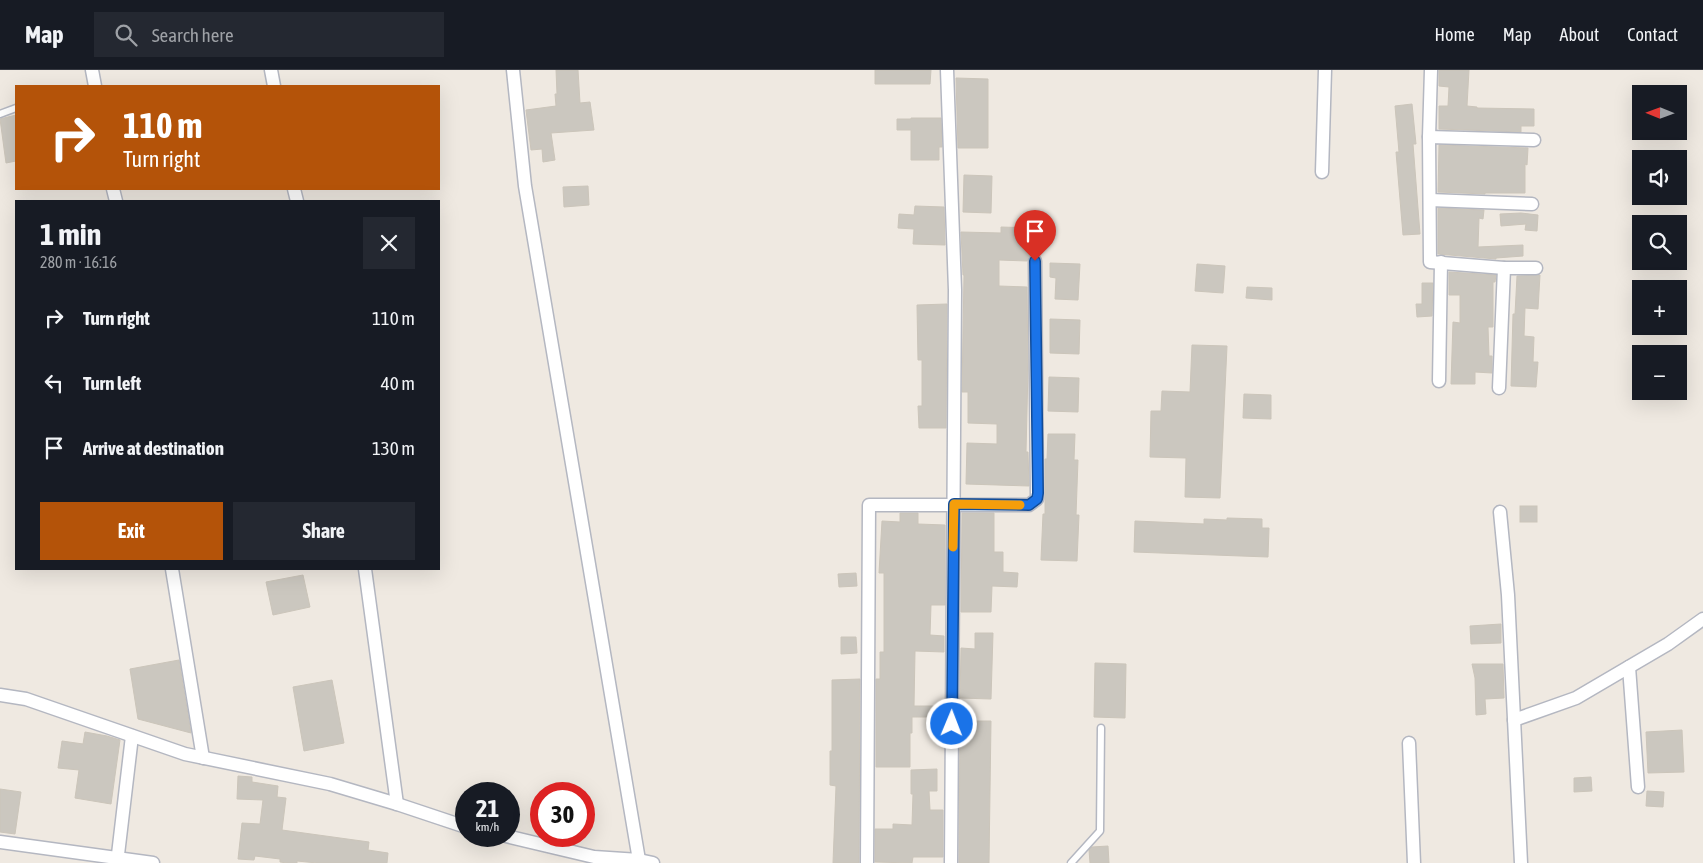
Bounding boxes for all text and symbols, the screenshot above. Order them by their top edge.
search box [94,12,444,57]
text: Map [25,21,64,48]
icon: search [112,21,140,49]
text: Search here [152,24,234,46]
text: Home [1435,24,1475,45]
text: Map [1503,24,1532,45]
text: About [1560,24,1599,45]
text: Contact [1627,24,1678,45]
north arrow [1632,85,1688,140]
map controls [1632,85,1687,400]
icon: right [40,105,105,170]
text: 110 m [123,105,202,145]
text: Turn right [123,146,200,172]
button: sound [1632,150,1687,205]
pin [1014,210,1056,261]
button: search [1632,215,1687,270]
text: 1 min [40,217,101,251]
button: close [363,217,415,269]
icon: arrive [1021,217,1049,245]
text: 280 m · 16:16 [40,253,117,271]
button: + [1632,280,1687,335]
icon: right [40,304,68,332]
text: Turn right [83,307,150,329]
text: 110 m [372,307,415,329]
button: − [1632,345,1687,400]
icon: left [40,369,68,397]
text: Turn left [83,372,141,394]
text: 40 m [381,372,415,394]
icon: arrive [40,434,68,462]
text: Arrive at destination [83,437,224,459]
text: 130 m [372,437,415,459]
button: Exit [40,502,223,560]
button: Share [233,502,415,560]
position arrow [925,697,977,749]
speed limit sign: 30 [530,782,595,847]
text: 21 [476,794,499,822]
text: km/h [476,820,499,834]

